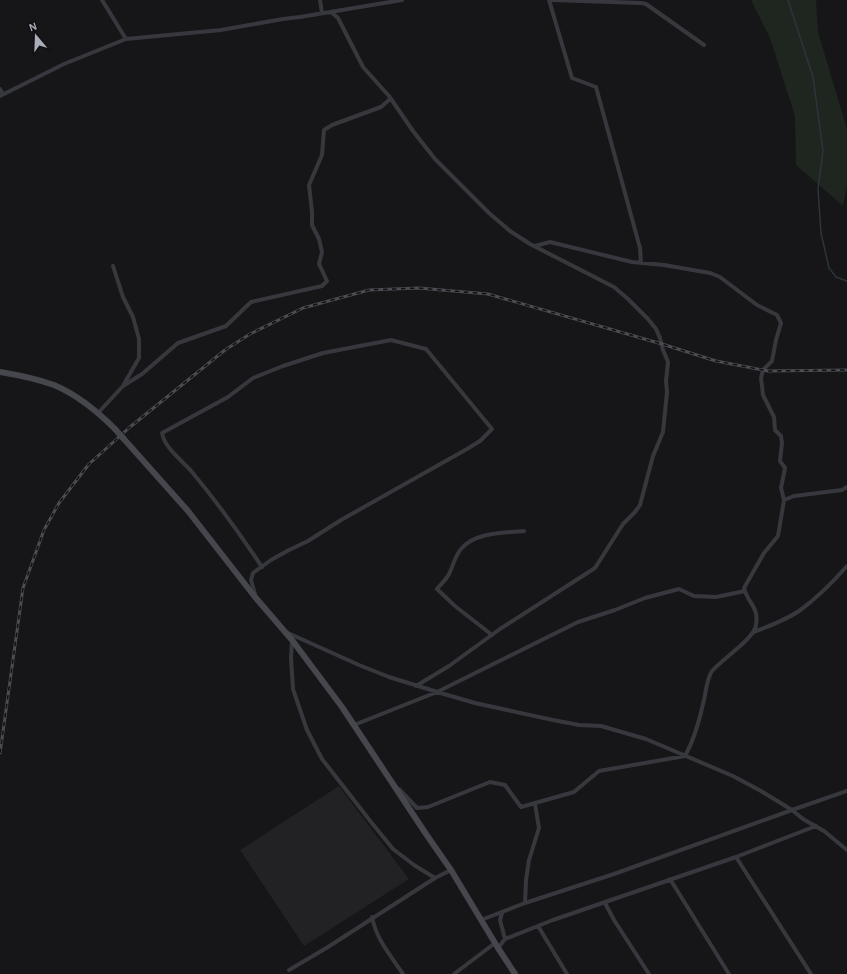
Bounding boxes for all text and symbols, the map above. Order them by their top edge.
north arrow [16,16,56,56]
text: N [27,21,38,33]

